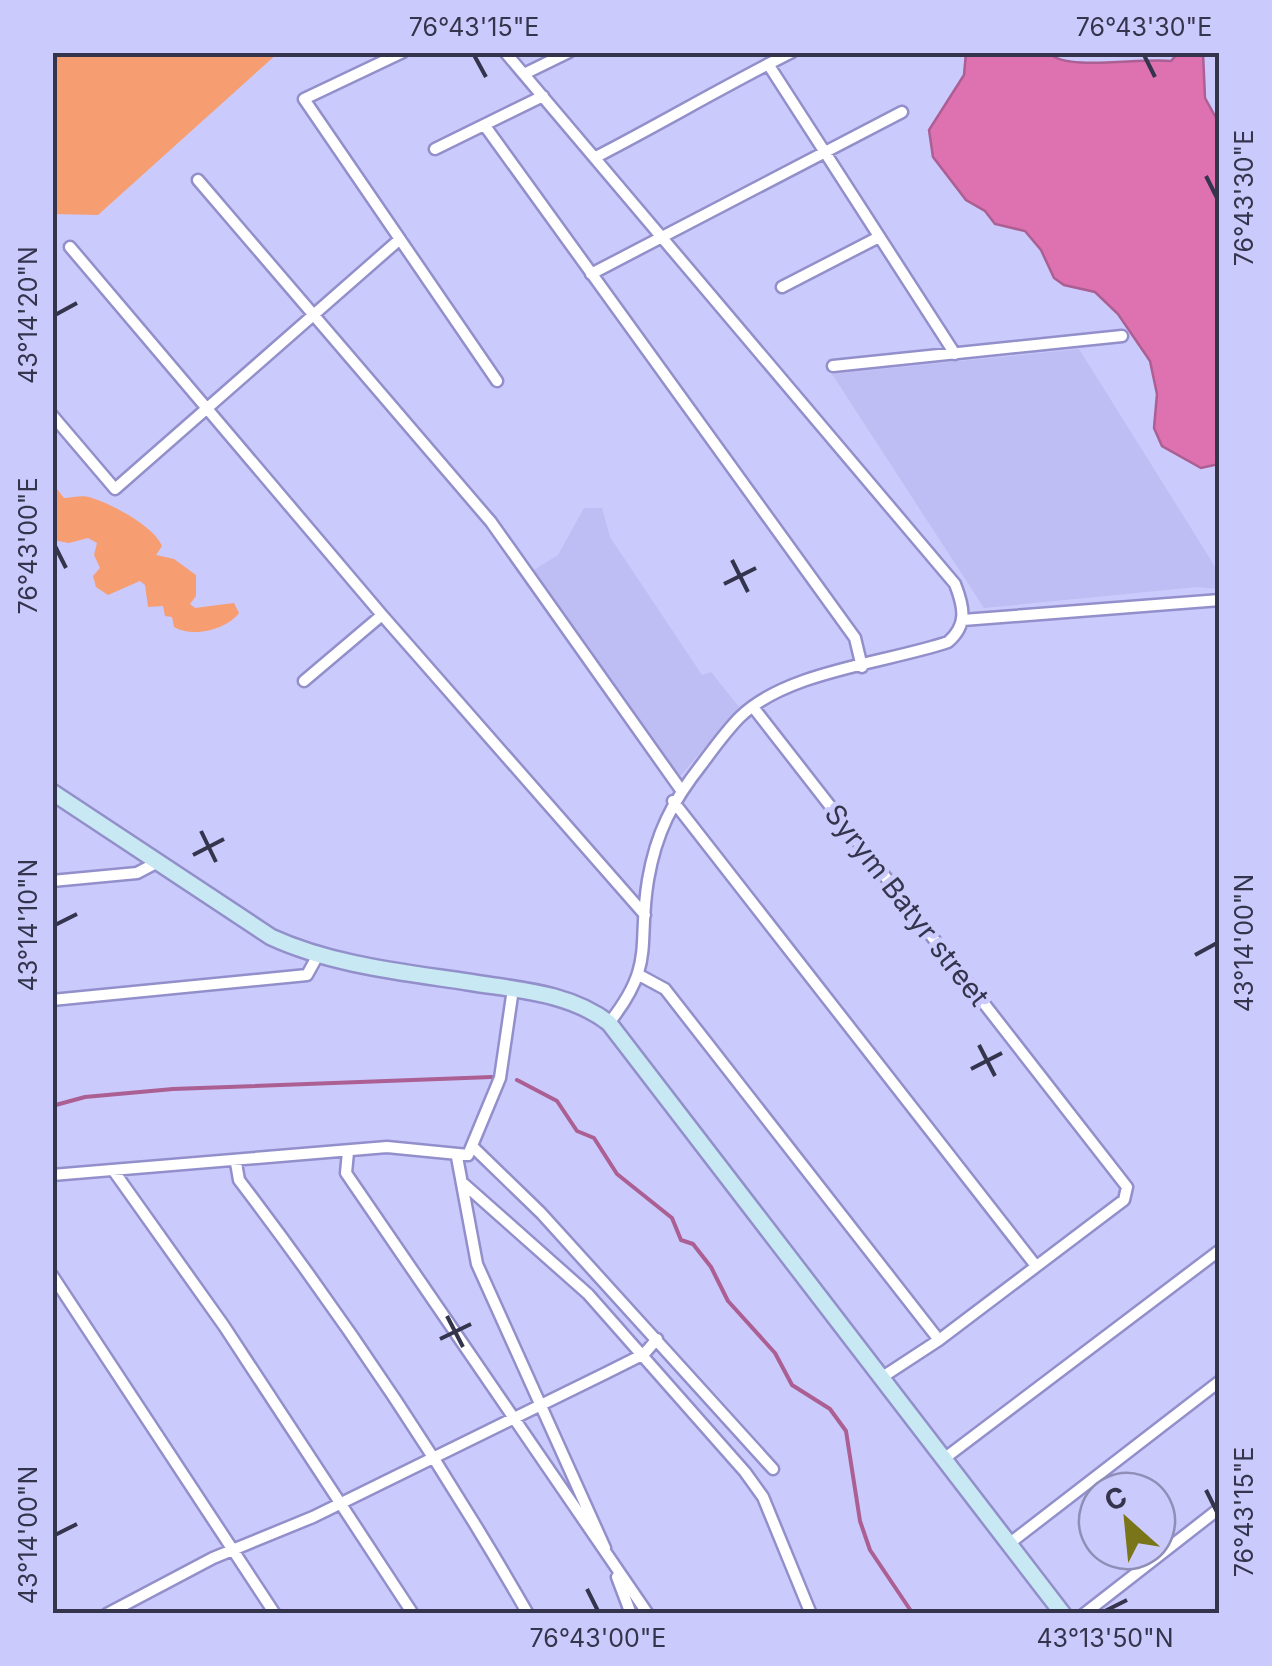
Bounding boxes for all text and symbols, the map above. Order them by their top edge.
text: 76°43'15"E [409,12,539,42]
text: 76°43'30"E [1076,12,1212,42]
text: 76°43'30"E [1229,130,1259,266]
text: 43°14'20"N [13,246,43,384]
text: 76°43'00"E [13,478,43,614]
street label: Syrym Batyr street [818,797,996,1013]
text: 43°14'10"N [13,859,43,991]
text: 43°14'00"N [1229,874,1259,1012]
text: 76°43'15"E [1229,1447,1259,1577]
text: 43°14'00"N [13,1466,43,1604]
north arrow [1077,1471,1177,1571]
text: С [1099,1479,1133,1519]
text: 76°43'00"E [530,1623,666,1653]
text: 43°13'50"N [1036,1623,1174,1653]

